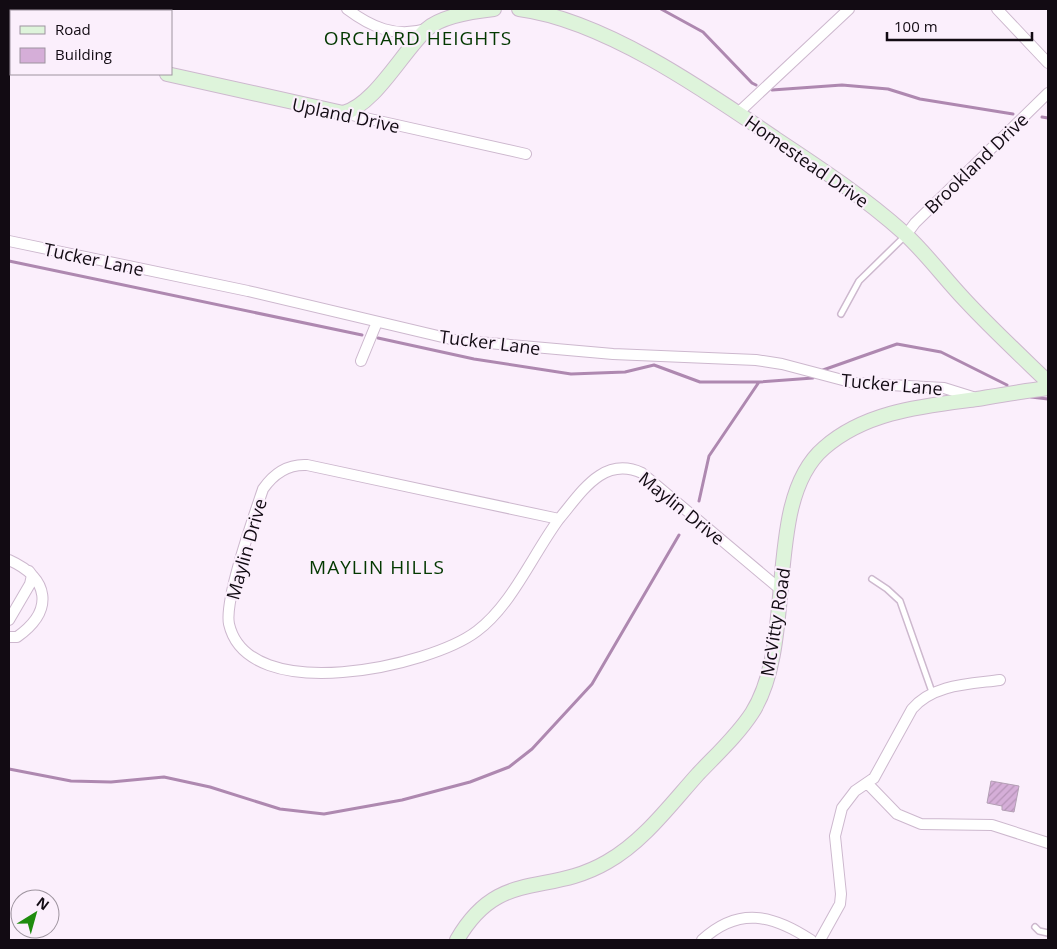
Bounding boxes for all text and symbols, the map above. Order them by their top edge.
legend [10,10,172,75]
scale bar [887,10,1032,42]
text: 100 m [894,16,938,36]
text: Road [55,19,91,39]
district label: ORCHARD HEIGHTS [324,25,512,51]
text: Building [55,44,112,64]
street label: Upland Drive [290,92,402,138]
street label: Brookland Drive [919,107,1033,219]
street label: Homestead Drive [740,109,874,213]
street label: Tucker Lane [42,237,146,281]
street label: Tucker Lane [438,324,542,360]
street label: Tucker Lane [840,368,944,400]
street label: Maylin Drive [634,466,730,550]
street label: Maylin Drive [220,496,272,602]
district label: MAYLIN HILLS [309,554,445,580]
street label: McVitty Road [755,566,795,678]
north arrow [10,889,60,939]
text: N [33,892,53,914]

